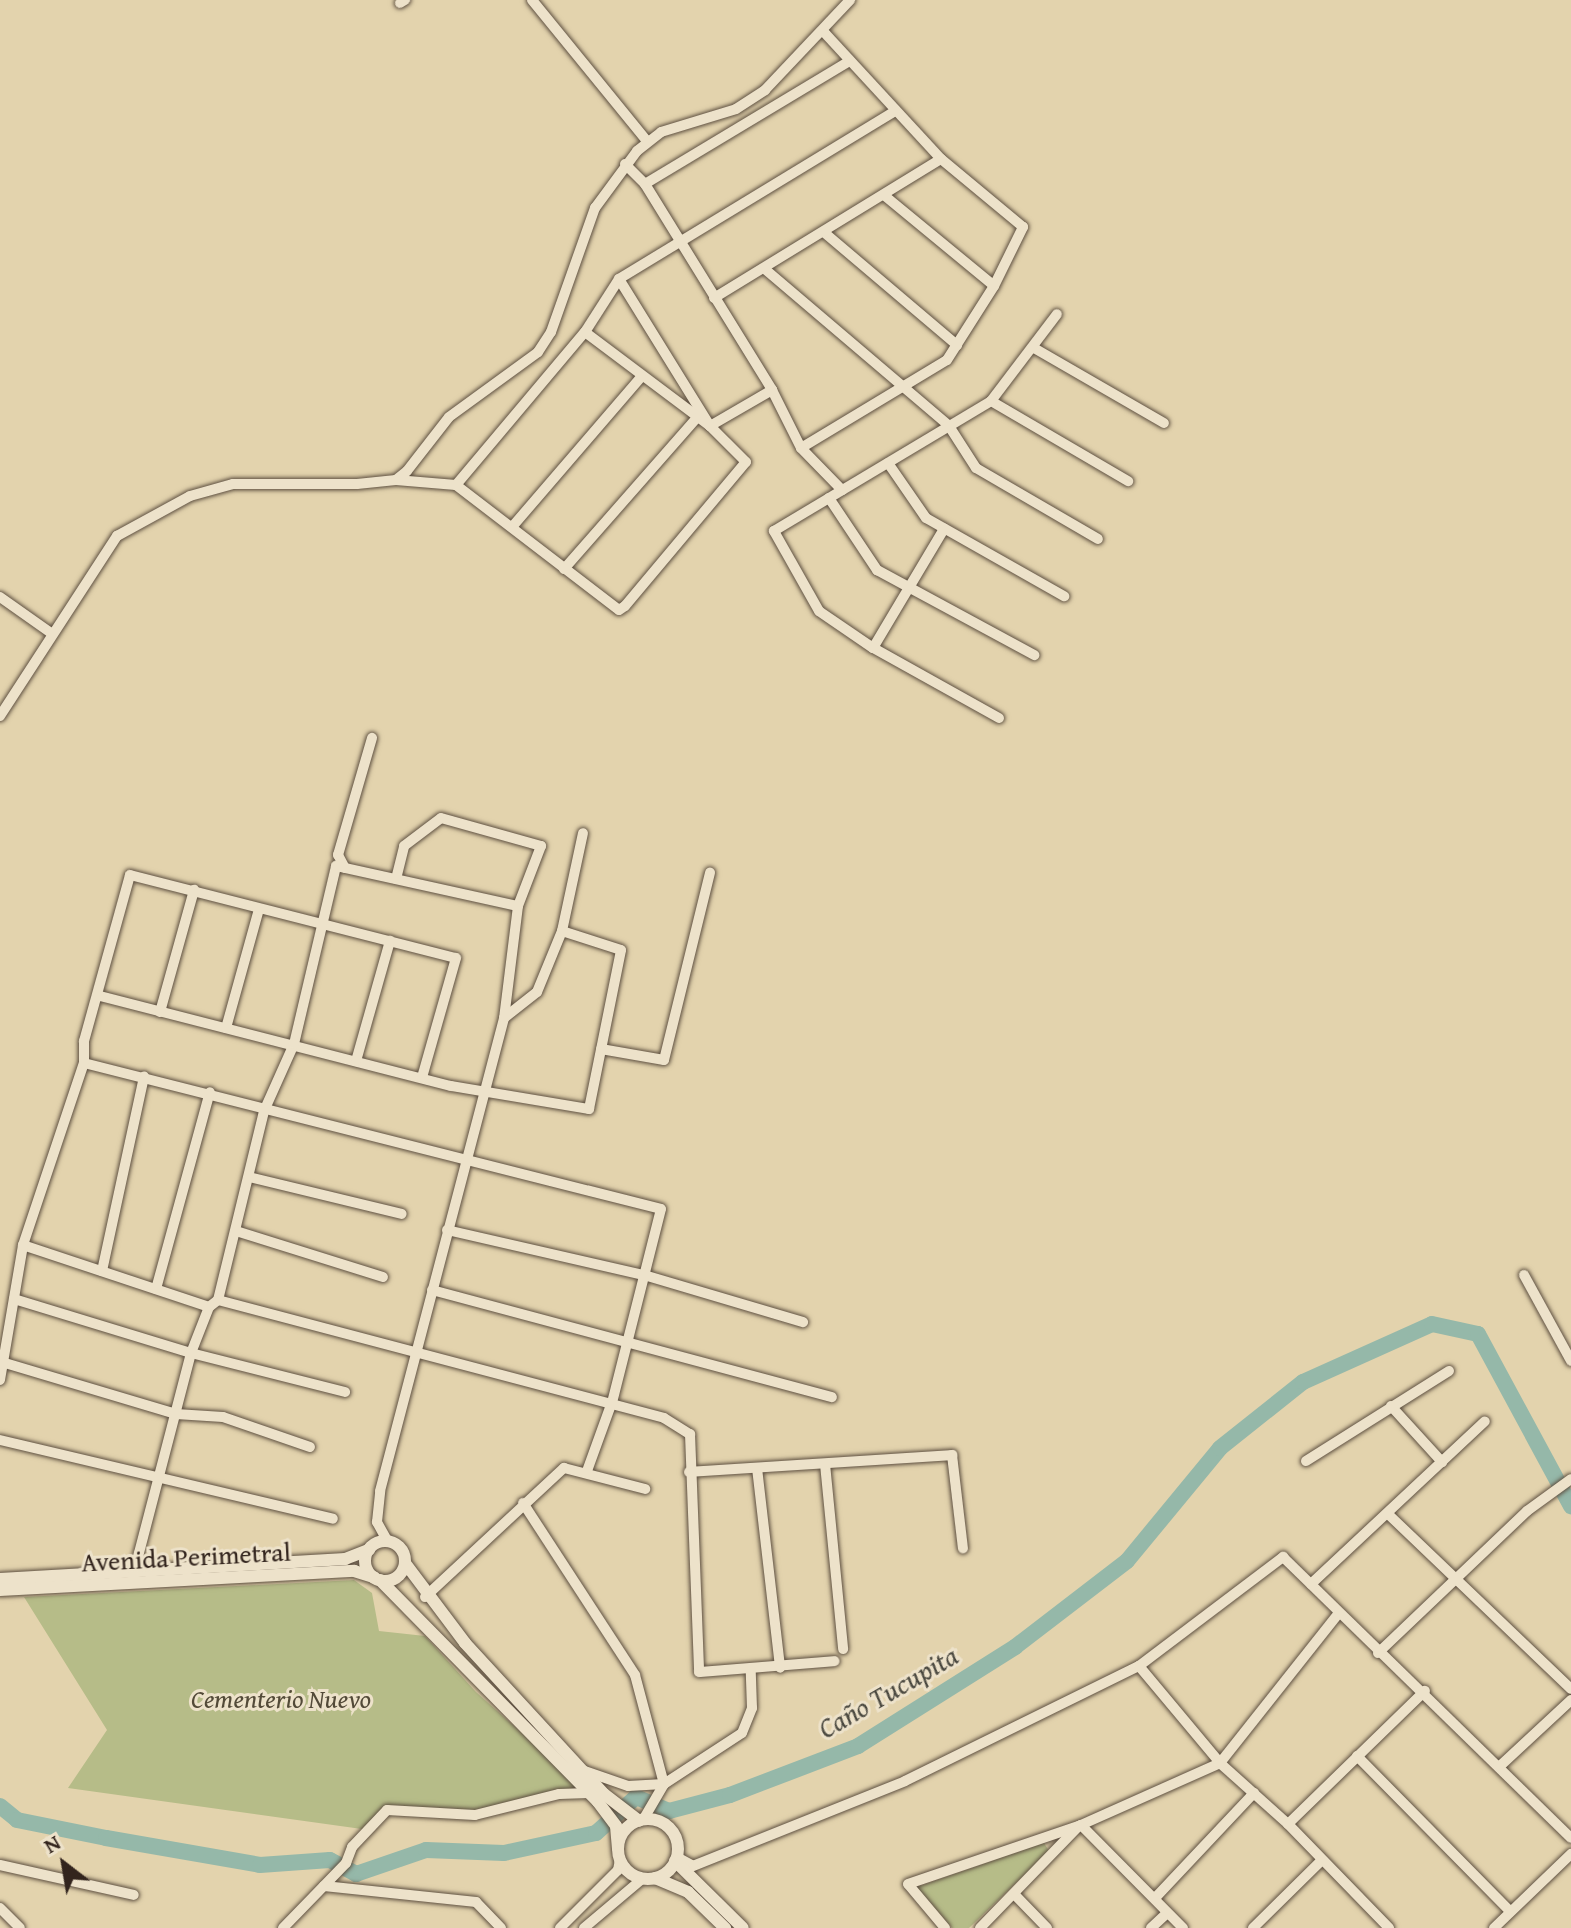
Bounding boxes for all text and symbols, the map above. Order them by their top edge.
street label: Avenida Perimetral [80,1536,292,1578]
water label: Caño Tucupita [812,1639,964,1745]
park label: Cementerio Nuevo [191,1683,371,1715]
north arrow [24,1824,104,1904]
text: N [37,1826,66,1861]

